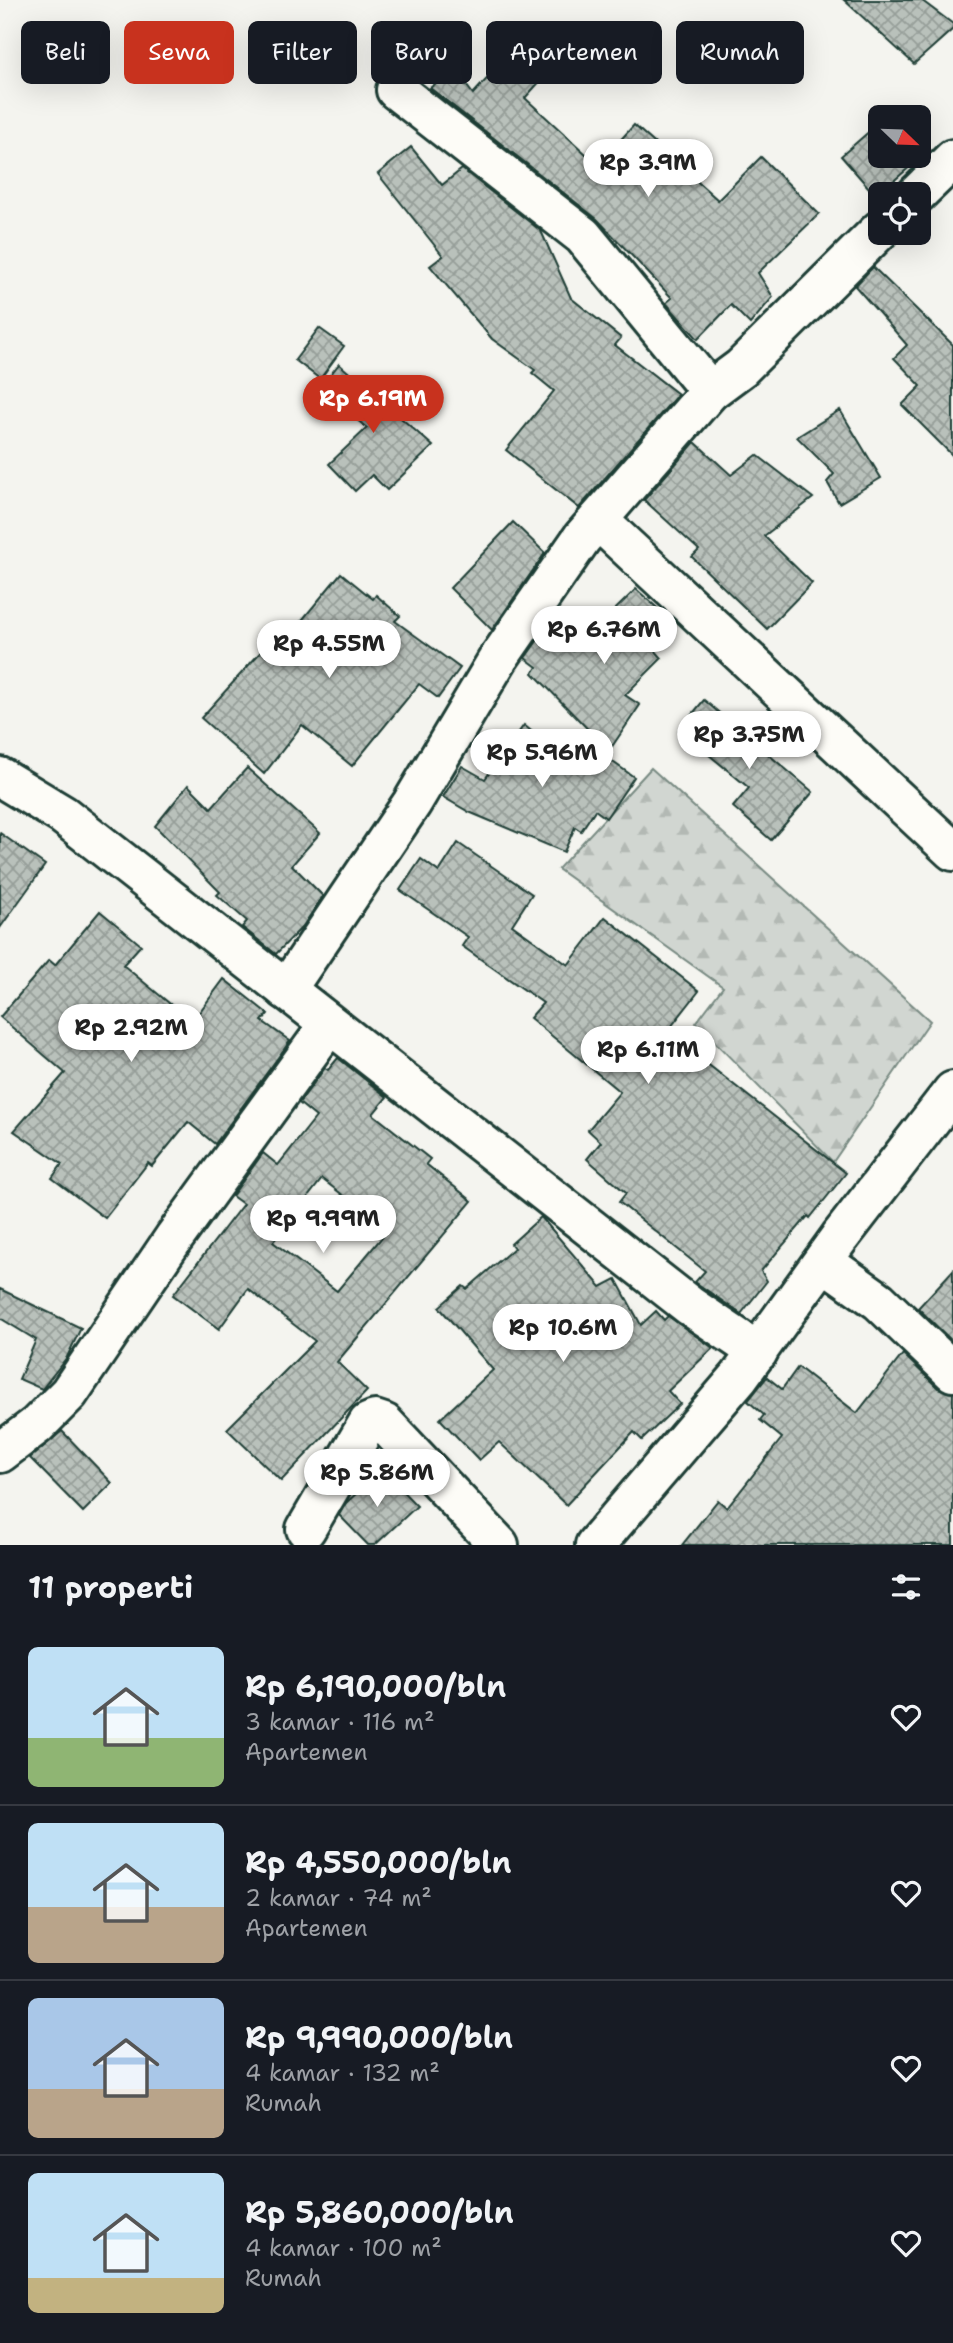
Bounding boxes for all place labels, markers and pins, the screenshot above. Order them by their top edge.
pin: Rp 3.9M [583,140,713,199]
pin: Rp 6.19M [301,376,445,435]
pin: Rp 6.76M [532,606,676,666]
pin: Rp 4.55M [257,620,401,680]
pin: Rp 3.75M [677,712,821,771]
pin: Rp 5.96M [470,730,614,789]
pin: Rp 2.92M [59,1004,203,1064]
pin: Rp 6.11M [576,1026,720,1086]
pin: Rp 9.99M [251,1196,395,1255]
pin: Rp 10.6M [491,1304,635,1364]
pin: Rp 5.86M [305,1450,449,1509]

